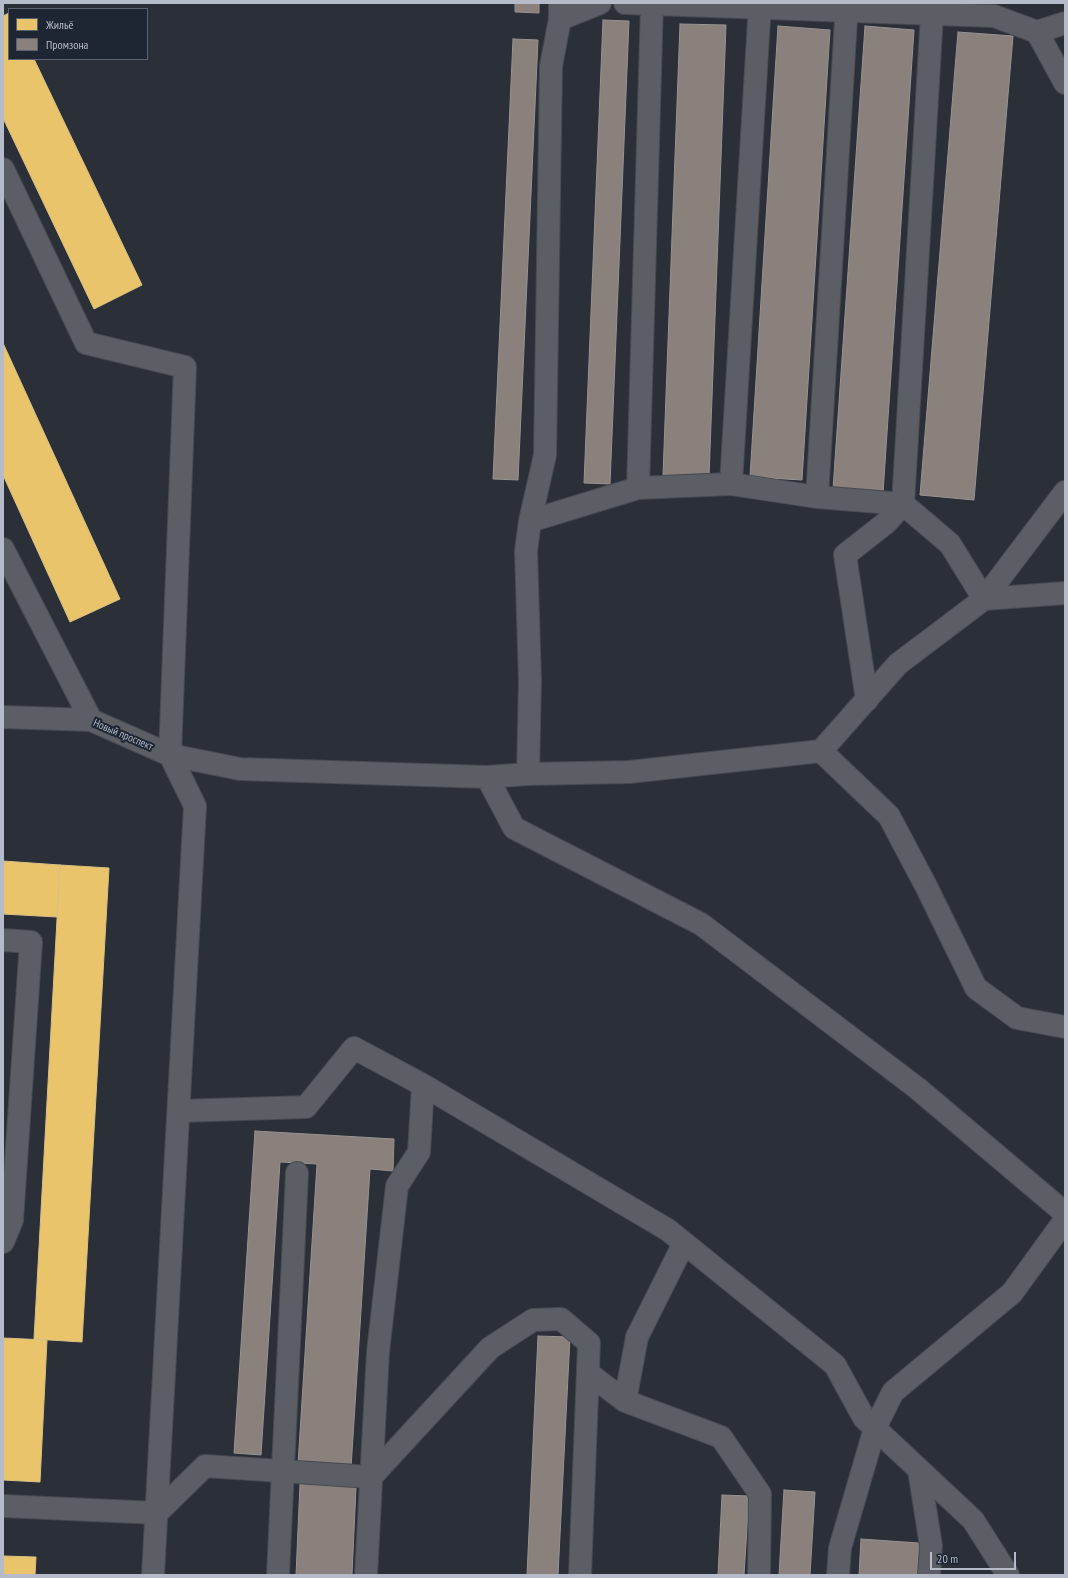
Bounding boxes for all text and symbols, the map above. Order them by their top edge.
legend [8,8,148,60]
text: Жильё [46,17,73,32]
text: Промзона [46,37,88,52]
street label: Новый проспект [91,717,155,753]
scale bar [932,1544,1018,1570]
text: 20 m [937,1551,958,1566]

